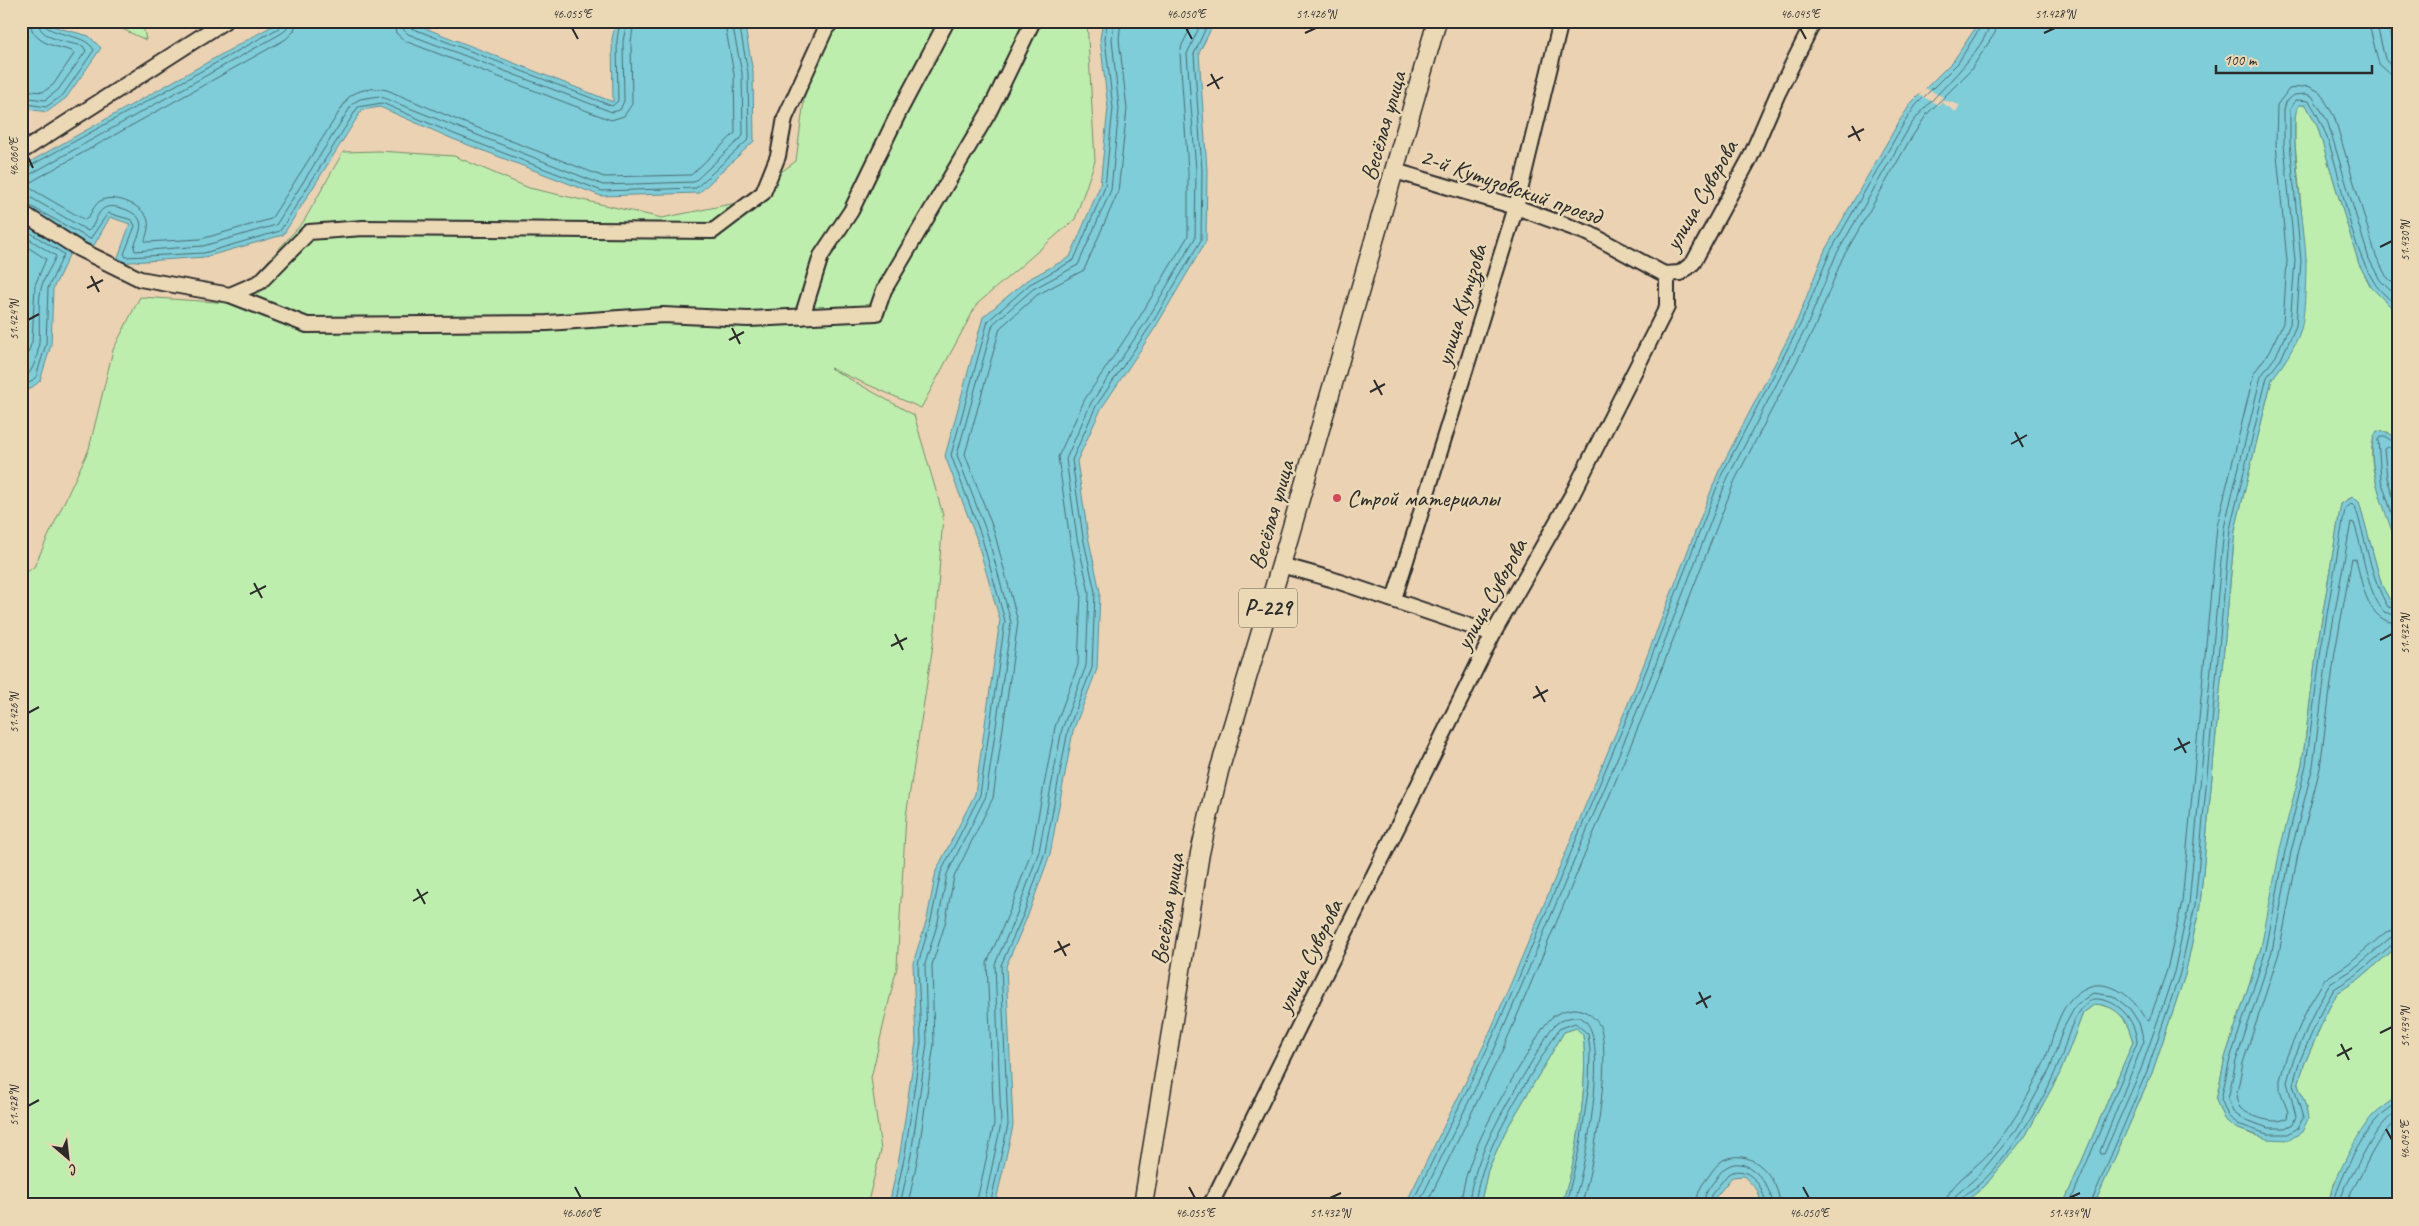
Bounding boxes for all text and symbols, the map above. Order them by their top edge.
text: 46.055°E [552,6,593,22]
text: 46.050°E [1166,6,1207,22]
text: 51.426°N [1296,6,1338,22]
text: 46.045°E [1780,6,1821,22]
text: 51.428°N [2035,6,2077,22]
scale bar [2216,42,2373,74]
text: 100 m [2224,51,2258,70]
street label: Весёлая улица [1353,67,1413,184]
street label: улица Суворова [1656,133,1745,257]
text: 46.060°E [6,136,22,177]
street label: 2-й Кутузовский проезд [1417,141,1608,232]
text: 51.430°N [2397,219,2413,261]
street label: улица Кутузова [1428,239,1495,372]
text: 51.424°N [6,298,22,340]
street label: Весёлая улица [1241,456,1301,573]
place label: Строй материалы [1347,483,1502,513]
marker: Строй материалы [1331,492,1343,504]
street label: улица Суворова [1447,532,1535,657]
road number: Р-229 [1239,588,1297,628]
text: 51.432°N [2397,612,2413,654]
text: 51.426°N [6,691,22,733]
street label: Весёлая улица [1143,850,1191,967]
street label: улица Суворова [1268,893,1350,1019]
text: 51.434°N [2397,1005,2413,1047]
text: 51.428°N [6,1084,22,1126]
text: 46.045°E [2397,1119,2413,1160]
north arrow [42,1134,92,1184]
text: С [65,1160,81,1179]
text: 46.060°E [561,1205,602,1221]
text: 46.055°E [1175,1205,1216,1221]
text: 51.432°N [1310,1205,1352,1221]
text: 46.050°E [1789,1205,1830,1221]
text: 51.434°N [2049,1205,2091,1221]

